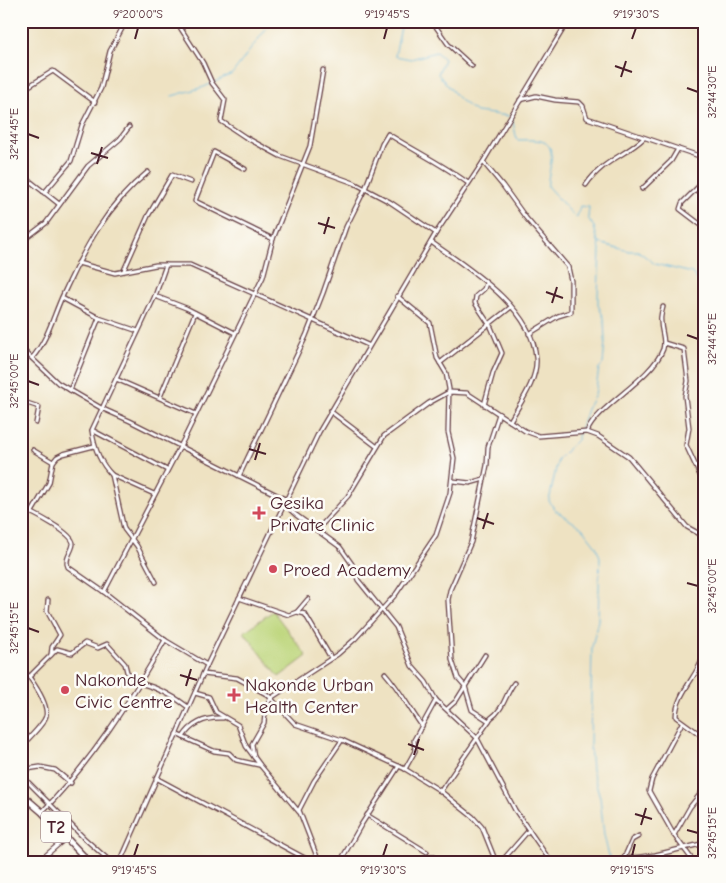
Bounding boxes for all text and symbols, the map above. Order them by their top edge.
text: 9°20'00"S [113,7,163,21]
text: 9°19'45"S [364,7,410,21]
text: 9°19'30"S [613,7,659,21]
text: 32°44'30"E [705,65,719,119]
text: 32°44'45"E [7,108,21,160]
text: 32°44'45"E [705,313,719,365]
text: 32°45'00"E [7,353,21,409]
place label: Gesika Private Clinic [270,492,375,536]
marker: Gesika Private Clinic [252,506,266,520]
text: 32°45'00"E [705,558,719,614]
place label: Proed Academy [283,559,411,581]
marker: Proed Academy [267,563,279,575]
text: 32°45'15"E [7,602,21,654]
place label: Nakonde Civic Centre [75,669,173,713]
place label: Nakonde Urban Health Center [245,674,374,718]
marker: Nakonde Civic Centre [59,684,71,696]
marker: Nakonde Urban Health Center [227,688,241,702]
text: 32°45'15"E [705,807,719,859]
road number: T2 [41,812,71,842]
text: 9°19'45"S [111,863,157,877]
text: 9°19'30"S [360,863,406,877]
text: 9°19'15"S [610,863,654,877]

